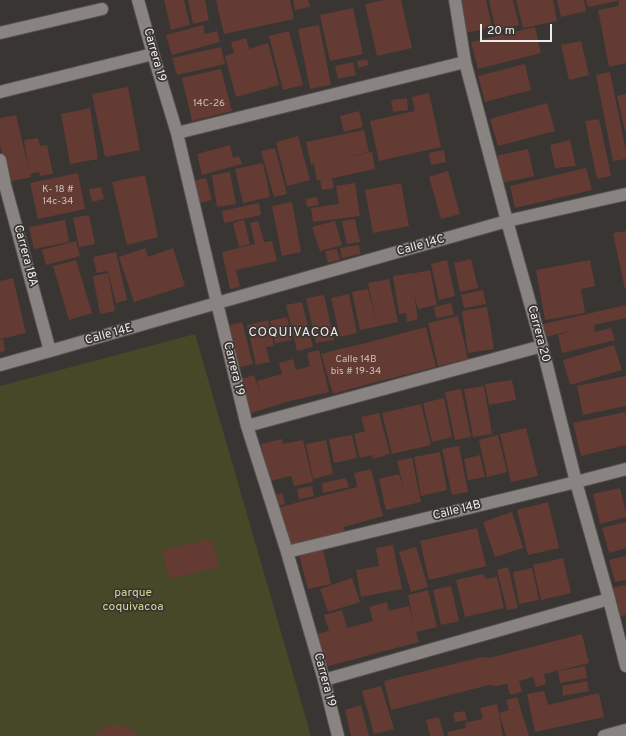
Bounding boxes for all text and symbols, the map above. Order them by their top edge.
scale bar [482,16,554,42]
text: 20 m [487,23,515,39]
street label: Carrera 19 [140,27,168,83]
house number: 14C-26 [193,98,225,110]
house number: K- 18 # 14c-34 [42,184,74,208]
street label: Carrera 18A [10,224,40,288]
street label: Calle 14C [395,232,447,260]
street label: Carrera 20 [523,304,553,364]
street label: Calle 14E [84,321,134,349]
district label: COQUIVACOA [248,325,340,341]
street label: Carrera 19 [219,341,247,397]
house number: Calle 14B bis # 19-34 [331,354,381,378]
street label: Calle 14B [431,498,483,524]
park label: parque coquivacoa [102,587,164,615]
street label: Carrera 19 [310,652,338,708]

